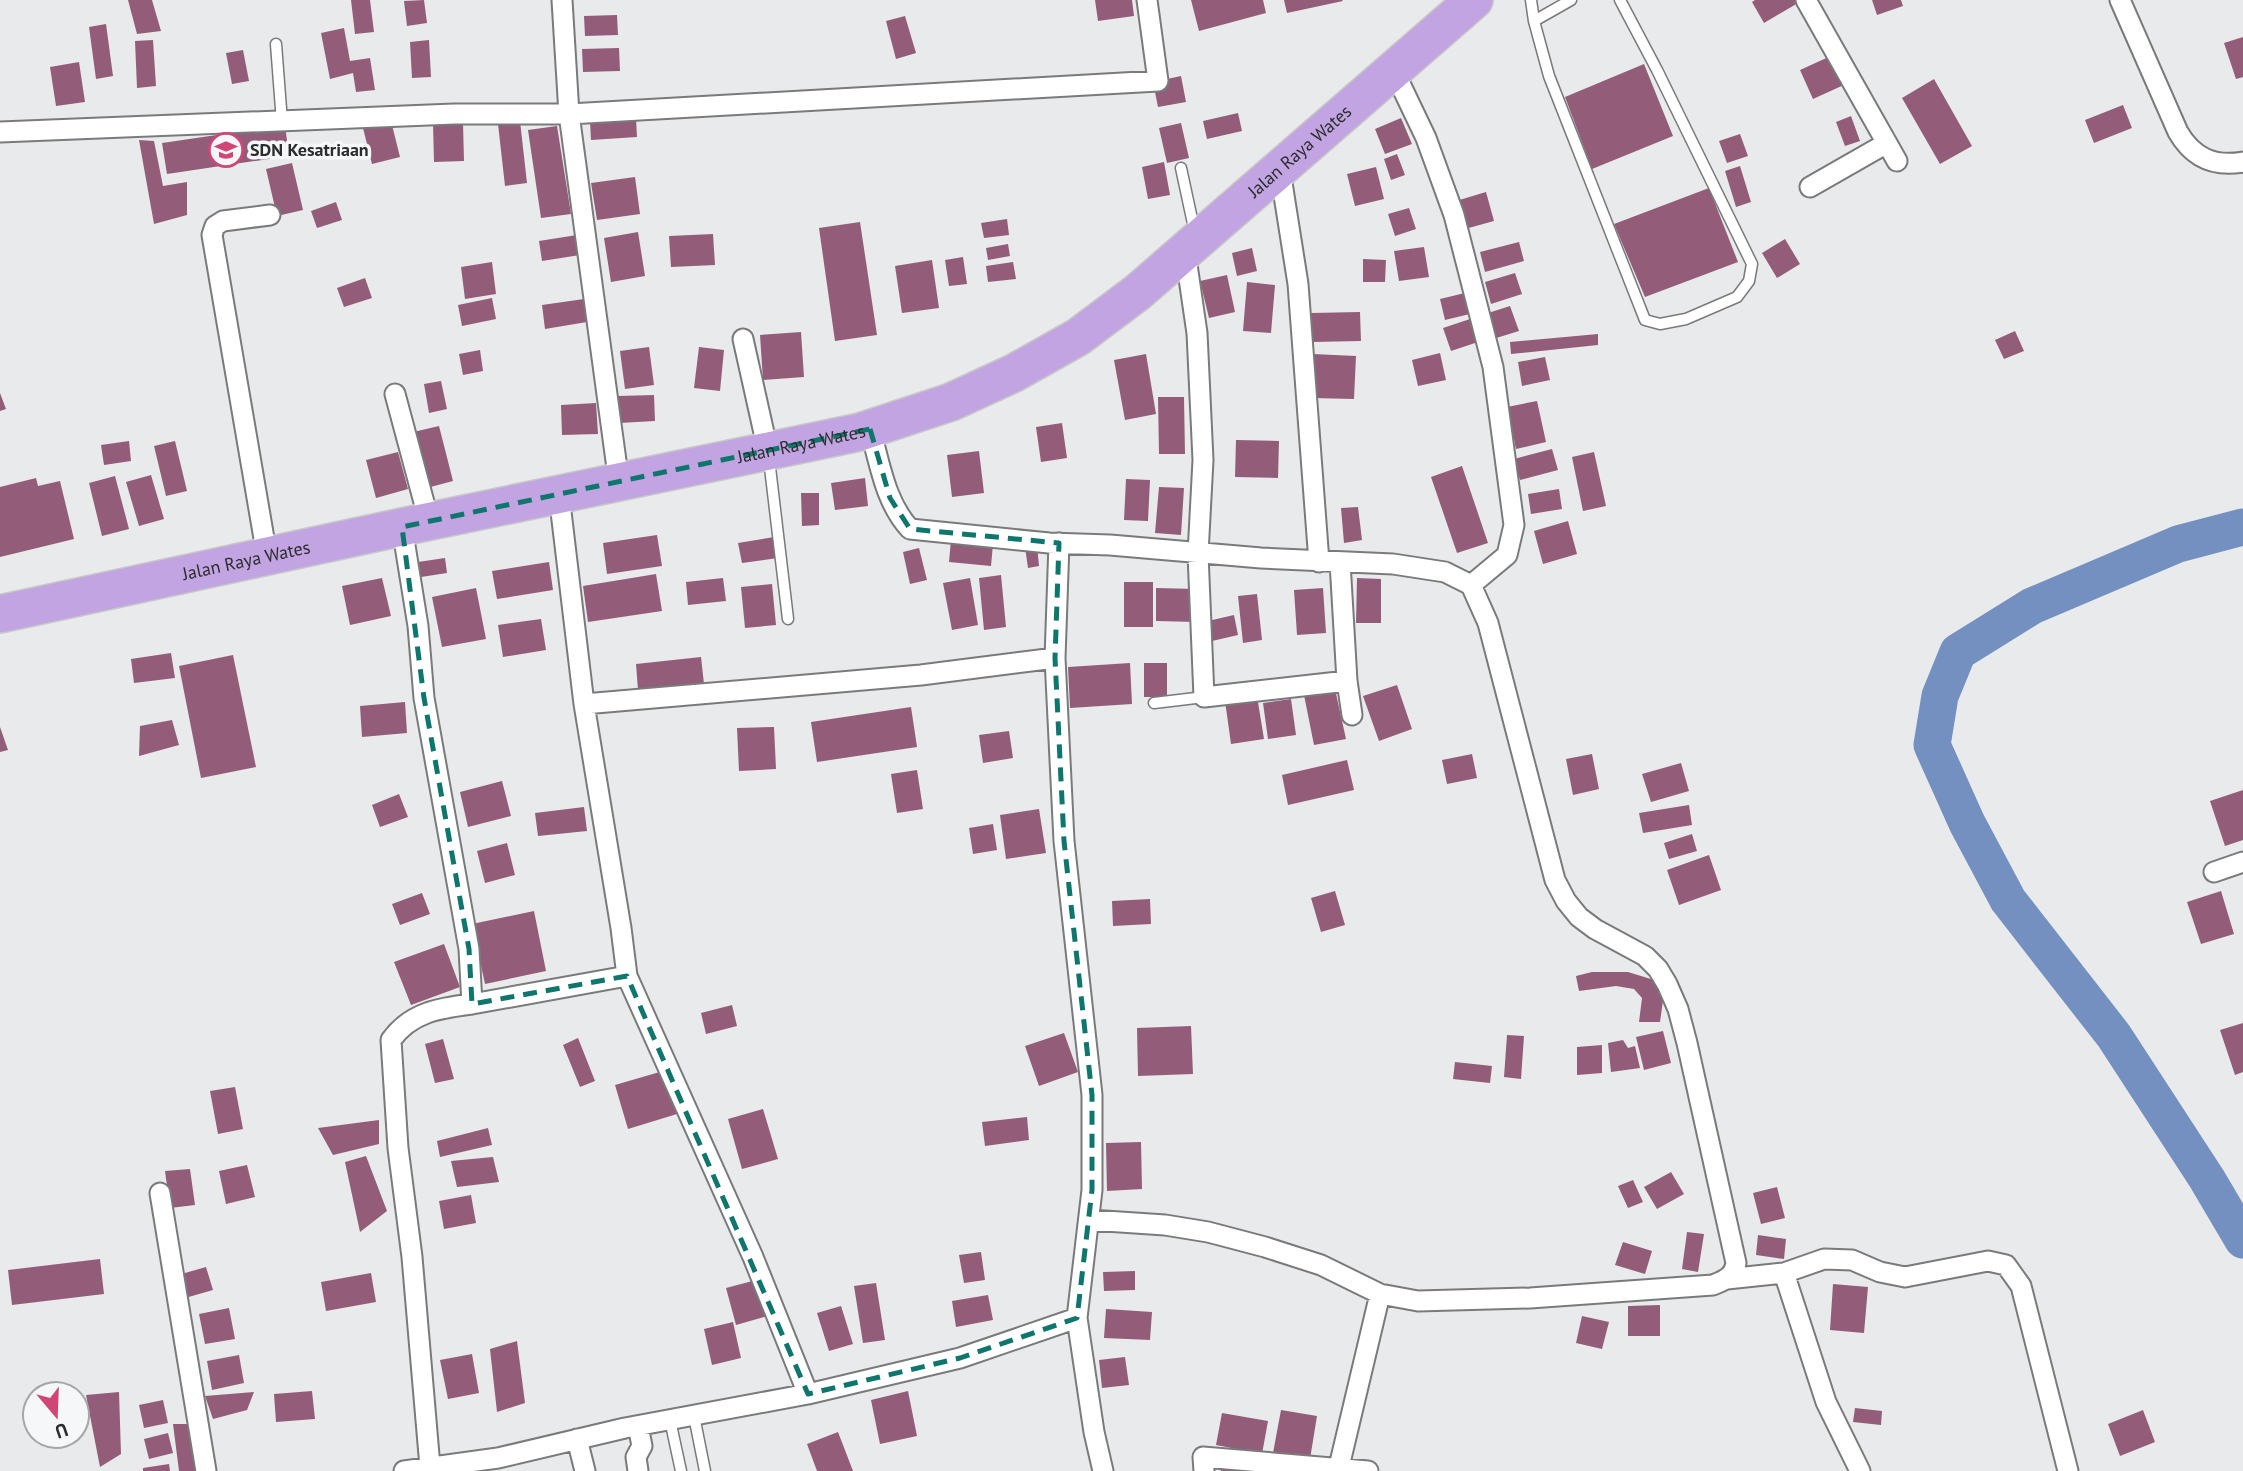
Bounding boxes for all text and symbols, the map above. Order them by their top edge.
street label: Jalan Raya Wates [1242,100,1356,203]
school or university icon: SDN Kesatriaan [207,131,245,169]
place label: SDN Kesatriaan [250,138,369,161]
street label: Jalan Raya Wates [734,419,868,468]
street label: Jalan Raya Wates [179,535,312,585]
north arrow [21,1380,91,1450]
text: U [52,1418,71,1444]

